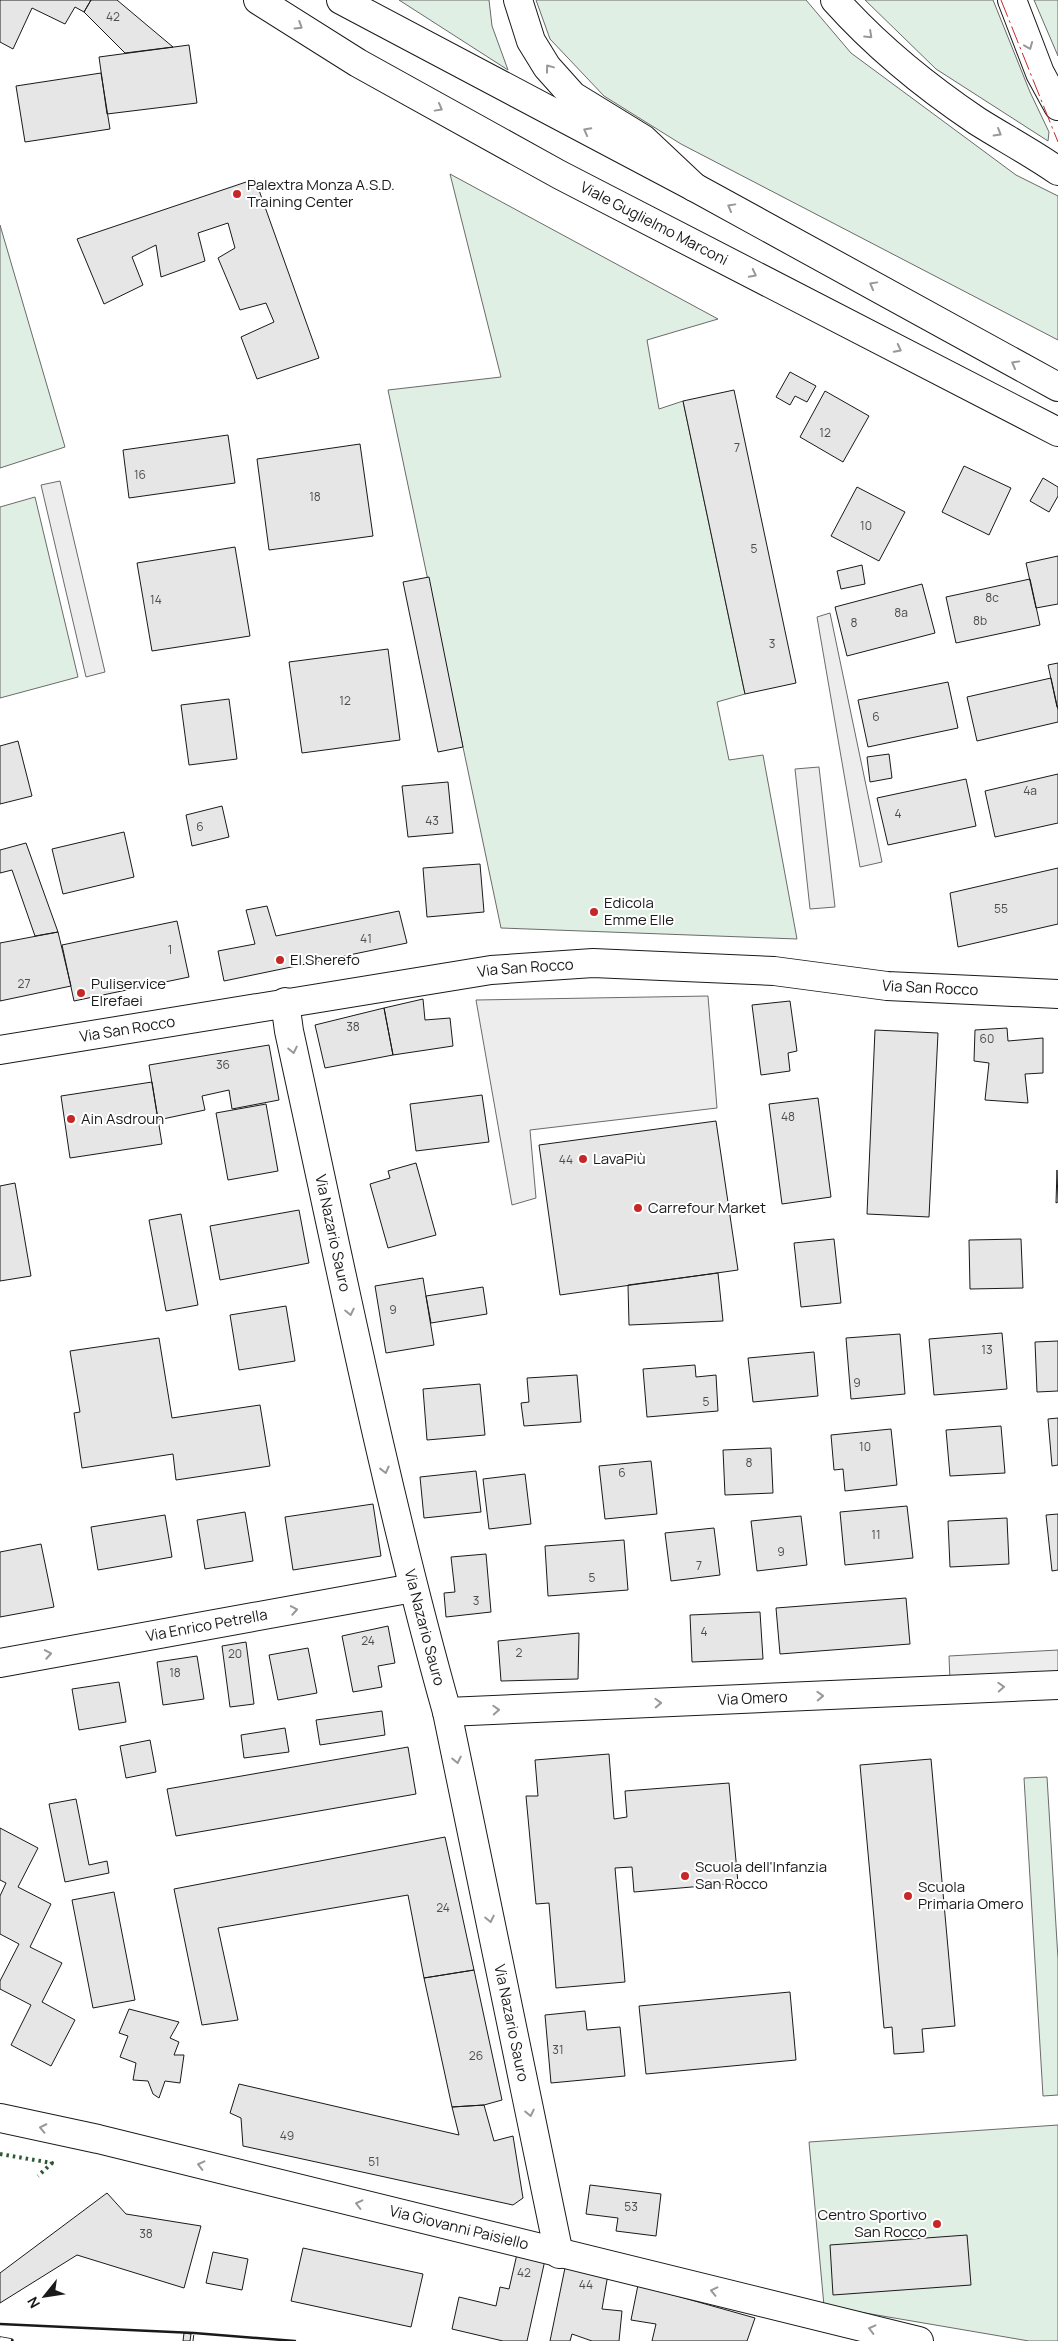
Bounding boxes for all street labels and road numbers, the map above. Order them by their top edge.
street label: Viale Guglielmo Marconi [577,176,732,270]
street label: Via San Rocco [476,953,574,982]
street label: Via San Rocco [881,974,979,1000]
street label: Via San Rocco [78,1011,177,1047]
street label: Via Nazario Sauro [310,1172,356,1294]
street label: Via Nazario Sauro [400,1567,450,1688]
street label: Via Enrico Petrella [144,1604,269,1646]
street label: Via Omero [717,1686,788,1710]
street label: Via Nazario Sauro [489,1962,534,2084]
street label: Via Giovanni Paisiello [387,2200,531,2255]

